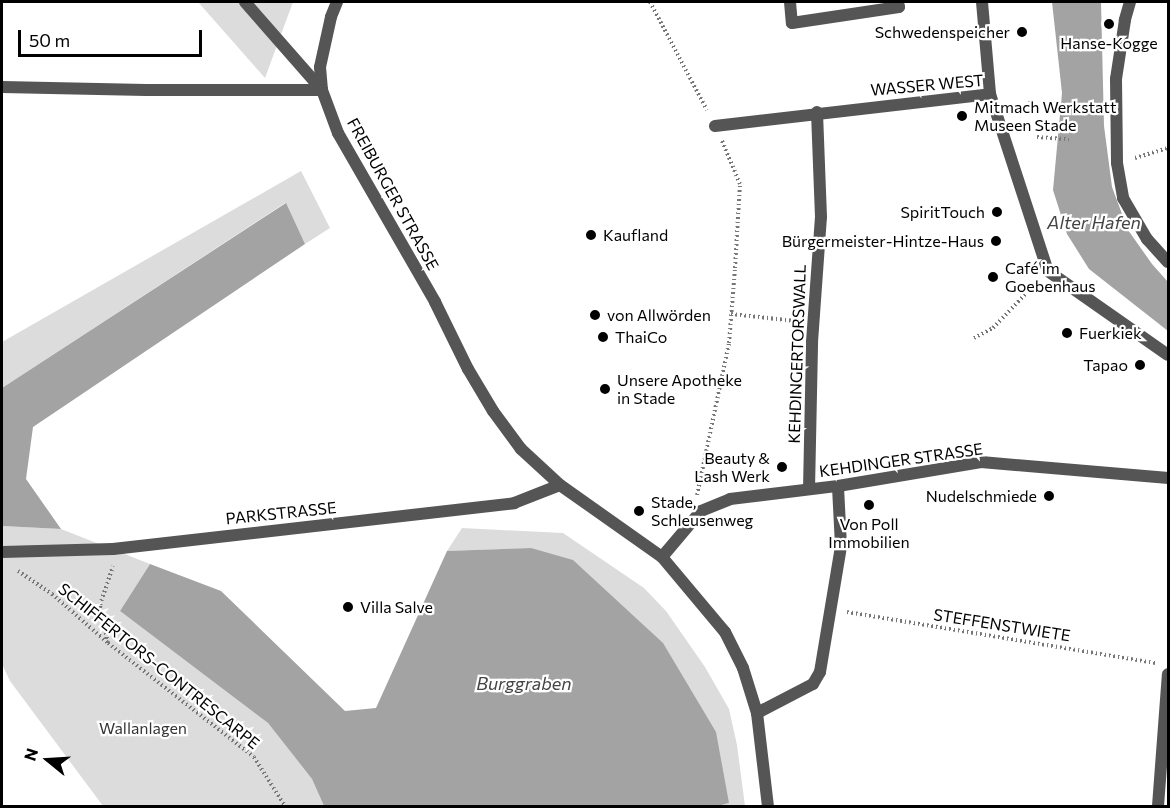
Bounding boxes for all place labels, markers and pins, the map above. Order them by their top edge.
marker: Hanse-Kogge [1102,17,1116,31]
place label: Schwedenspeicher [875,22,1010,42]
marker: Schwedenspeicher [1015,25,1029,39]
place label: Hanse-Kogge [1060,33,1158,53]
place label: Mitmach Werkstatt Museen Stade [974,97,1116,135]
marker: Mitmach Werkstatt Museen Stade [955,109,969,123]
place label: SpiritTouch [900,202,985,222]
marker: SpiritTouch [990,205,1004,219]
place label: Kaufland [603,225,668,245]
marker: Kaufland [584,228,598,242]
place label: Bürgermeister-Hintze-Haus [782,231,984,251]
marker: Bürgermeister-Hintze-Haus [989,234,1003,248]
place label: Café im Goebenhaus [1005,258,1096,296]
marker: Café im Goebenhaus [986,270,1000,284]
place label: von Allwörden [607,305,711,325]
marker: von Allwörden [588,308,602,322]
place label: Fuerkiek [1079,323,1142,343]
marker: Fuerkiek [1060,326,1074,340]
place label: ThaiCo [615,327,667,347]
marker: ThaiCo [596,330,610,344]
place label: Tapao [1083,355,1128,375]
marker: Tapao [1133,358,1147,372]
place label: Unsere Apotheke in Stade [617,370,742,408]
marker: Unsere Apotheke in Stade [598,382,612,396]
place label: Beauty & Lash Werk [694,448,770,486]
marker: Beauty & Lash Werk [775,460,789,474]
place label: Nudelschmiede [926,486,1037,506]
marker: Nudelschmiede [1042,489,1056,503]
place label: Stade, Schleusenweg [651,492,753,530]
marker: Von Poll Immobilien [862,498,876,512]
marker: Stade, Schleusenweg [632,504,646,518]
place label: Von Poll Immobilien [828,514,910,552]
place label: Villa Salve [360,597,433,617]
marker: Villa Salve [341,600,355,614]

